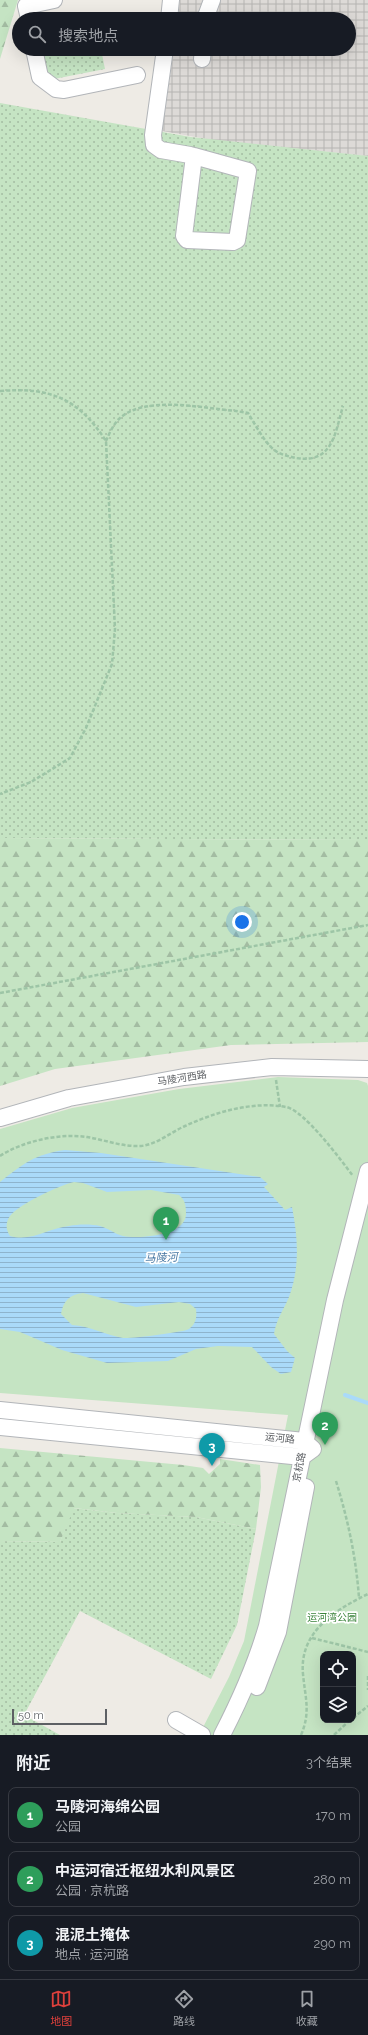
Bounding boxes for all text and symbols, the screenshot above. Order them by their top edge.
search box [12,12,356,56]
icon: search [26,23,48,45]
text: 搜索地点 [58,27,118,45]
your location [232,912,252,932]
street label: 马陵河西路 [156,1069,208,1087]
pin: 1 [153,1207,179,1240]
water label: 马陵河 [144,1251,180,1265]
pin: 2 [312,1412,338,1445]
street label: 运河路 [265,1431,295,1445]
pin: 3 [199,1433,225,1466]
street label: 京杭路 [291,1451,307,1483]
park label: 运河湾公园 [307,1612,357,1623]
map controls [320,1651,356,1723]
button: locate [320,1651,356,1687]
button: layers [320,1687,356,1723]
scale bar [12,1707,107,1726]
text: 50 m [18,1709,44,1722]
text: 附近 [16,1753,50,1773]
text: 3个结果 [306,1755,352,1770]
text: 马陵河海绵公园 [55,1798,160,1816]
text: 1 [27,1808,33,1823]
text: 170 m [315,1808,351,1823]
text: 公园 [55,1819,81,1834]
text: 中运河宿迁枢纽水利风景区 [55,1862,235,1880]
text: 2 [26,1872,34,1887]
text: 280 m [313,1872,351,1887]
text: 公园 · 京杭路 [55,1883,129,1898]
text: 混泥土掩体 [55,1926,130,1944]
text: 3 [26,1936,34,1951]
text: 290 m [313,1936,351,1951]
text: 地点 · 运河路 [55,1947,129,1962]
tab: 地图 [50,1988,72,2028]
tab: 路线 [173,1988,195,2028]
tab: 收藏 [296,1988,318,2028]

